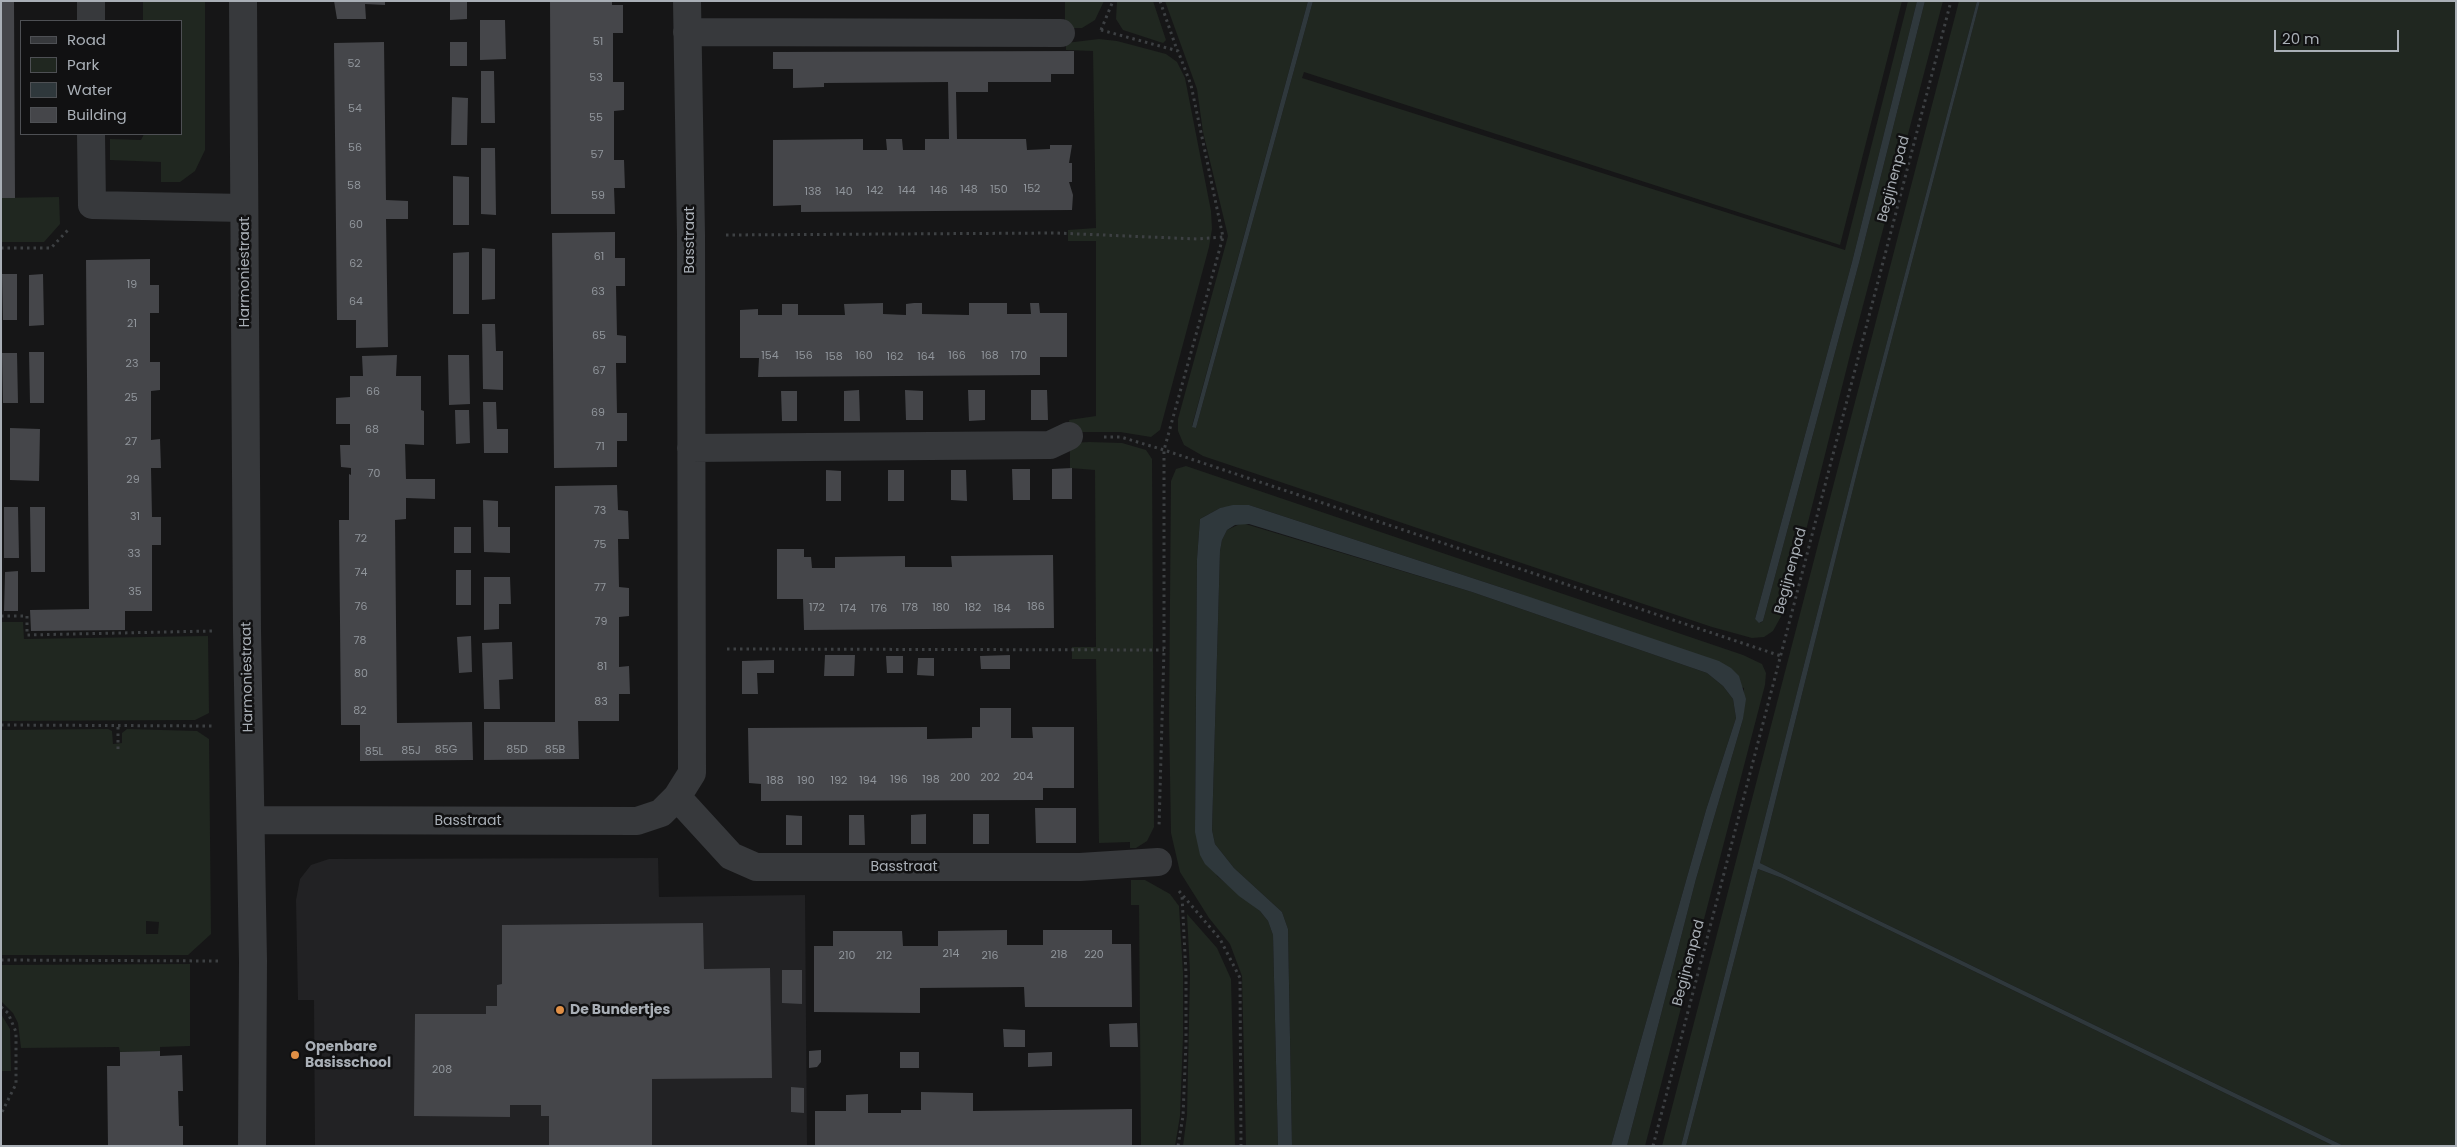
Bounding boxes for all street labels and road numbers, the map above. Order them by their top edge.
street label: Begijnenpad [1874,134,1914,224]
street label: Basstraat [682,206,698,274]
street label: Harmoniestraat [237,217,253,327]
street label: Begijnenpad [1771,526,1811,616]
street label: Harmoniestraat [239,622,257,732]
street label: Basstraat [434,813,502,829]
street label: Basstraat [870,859,938,875]
street label: Begijnenpad [1669,918,1709,1008]

